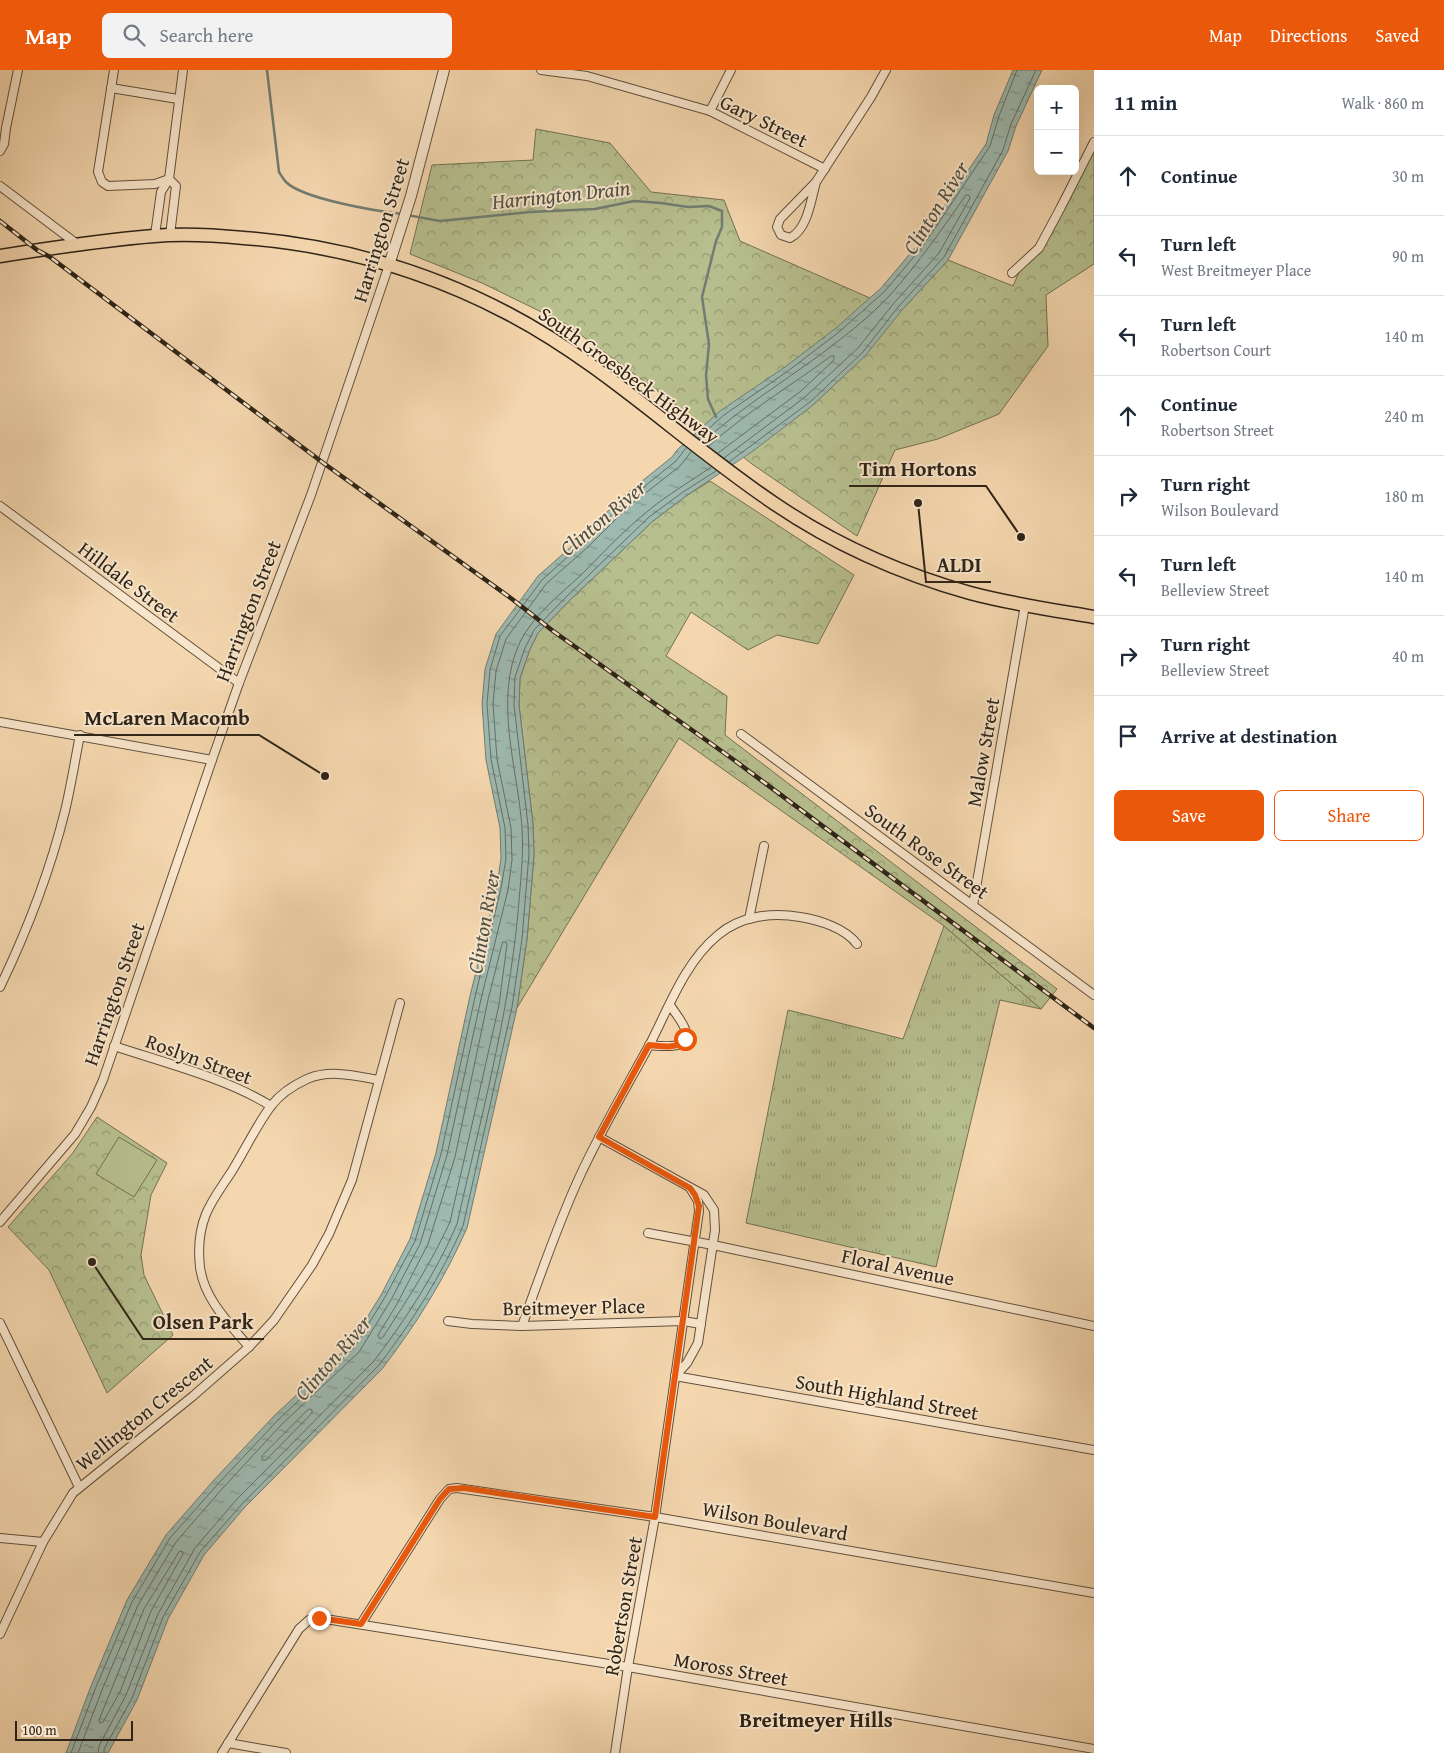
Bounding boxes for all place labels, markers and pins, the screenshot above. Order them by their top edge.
callout: Tim Hortons [849,450,986,486]
callout: ALDI [926,546,991,582]
callout: McLaren Macomb [74,699,259,735]
callout: Olsen Park [143,1303,264,1339]

